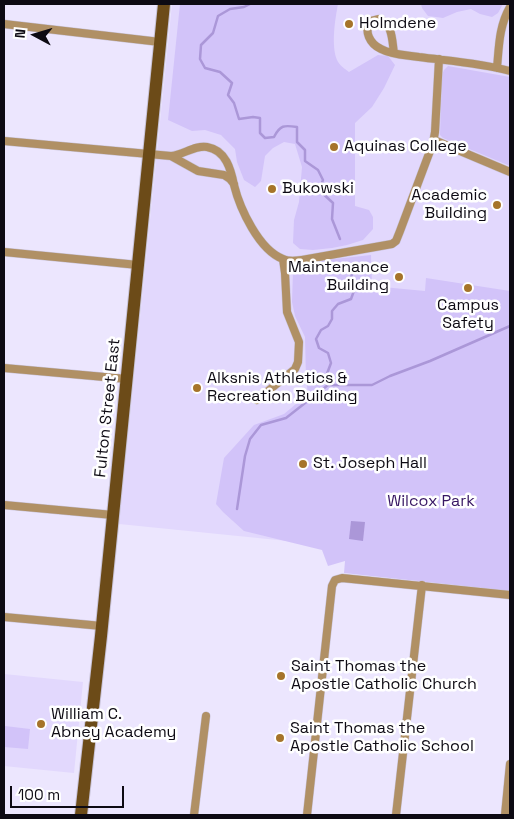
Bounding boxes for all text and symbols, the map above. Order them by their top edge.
north arrow [10,10,60,60]
place label: Holmdene [359,14,436,34]
marker: Holmdene [343,18,355,30]
text: N [11,28,30,39]
place label: Aquinas College [344,137,467,157]
marker: Aquinas College [328,141,340,153]
place label: Bukowski [282,179,354,199]
marker: Bukowski [266,183,278,195]
place label: Academic Building [411,186,487,224]
marker: Academic Building [491,199,503,211]
place label: Maintenance Building [288,258,389,296]
marker: Maintenance Building [393,271,405,283]
marker: Campus Safety [462,282,474,294]
place label: Campus Safety [437,296,499,334]
street label: Fulton Street East [91,337,125,479]
place label: Alksnis Athletics & Recreation Building [207,369,358,407]
marker: Alksnis Athletics & Recreation Building [191,382,203,394]
place label: St. Joseph Hall [313,454,427,474]
marker: St. Joseph Hall [297,458,309,470]
park label: Wilcox Park [387,492,475,512]
place label: Saint Thomas the Apostle Catholic Church [291,657,477,695]
marker: Saint Thomas the Apostle Catholic Church [275,670,287,682]
place label: William C. Abney Academy [51,705,176,743]
marker: William C. Abney Academy [35,718,47,730]
place label: Saint Thomas the Apostle Catholic School [290,719,474,757]
marker: Saint Thomas the Apostle Catholic School [274,732,286,744]
scale bar [12,776,126,808]
text: 100 m [18,785,60,804]

